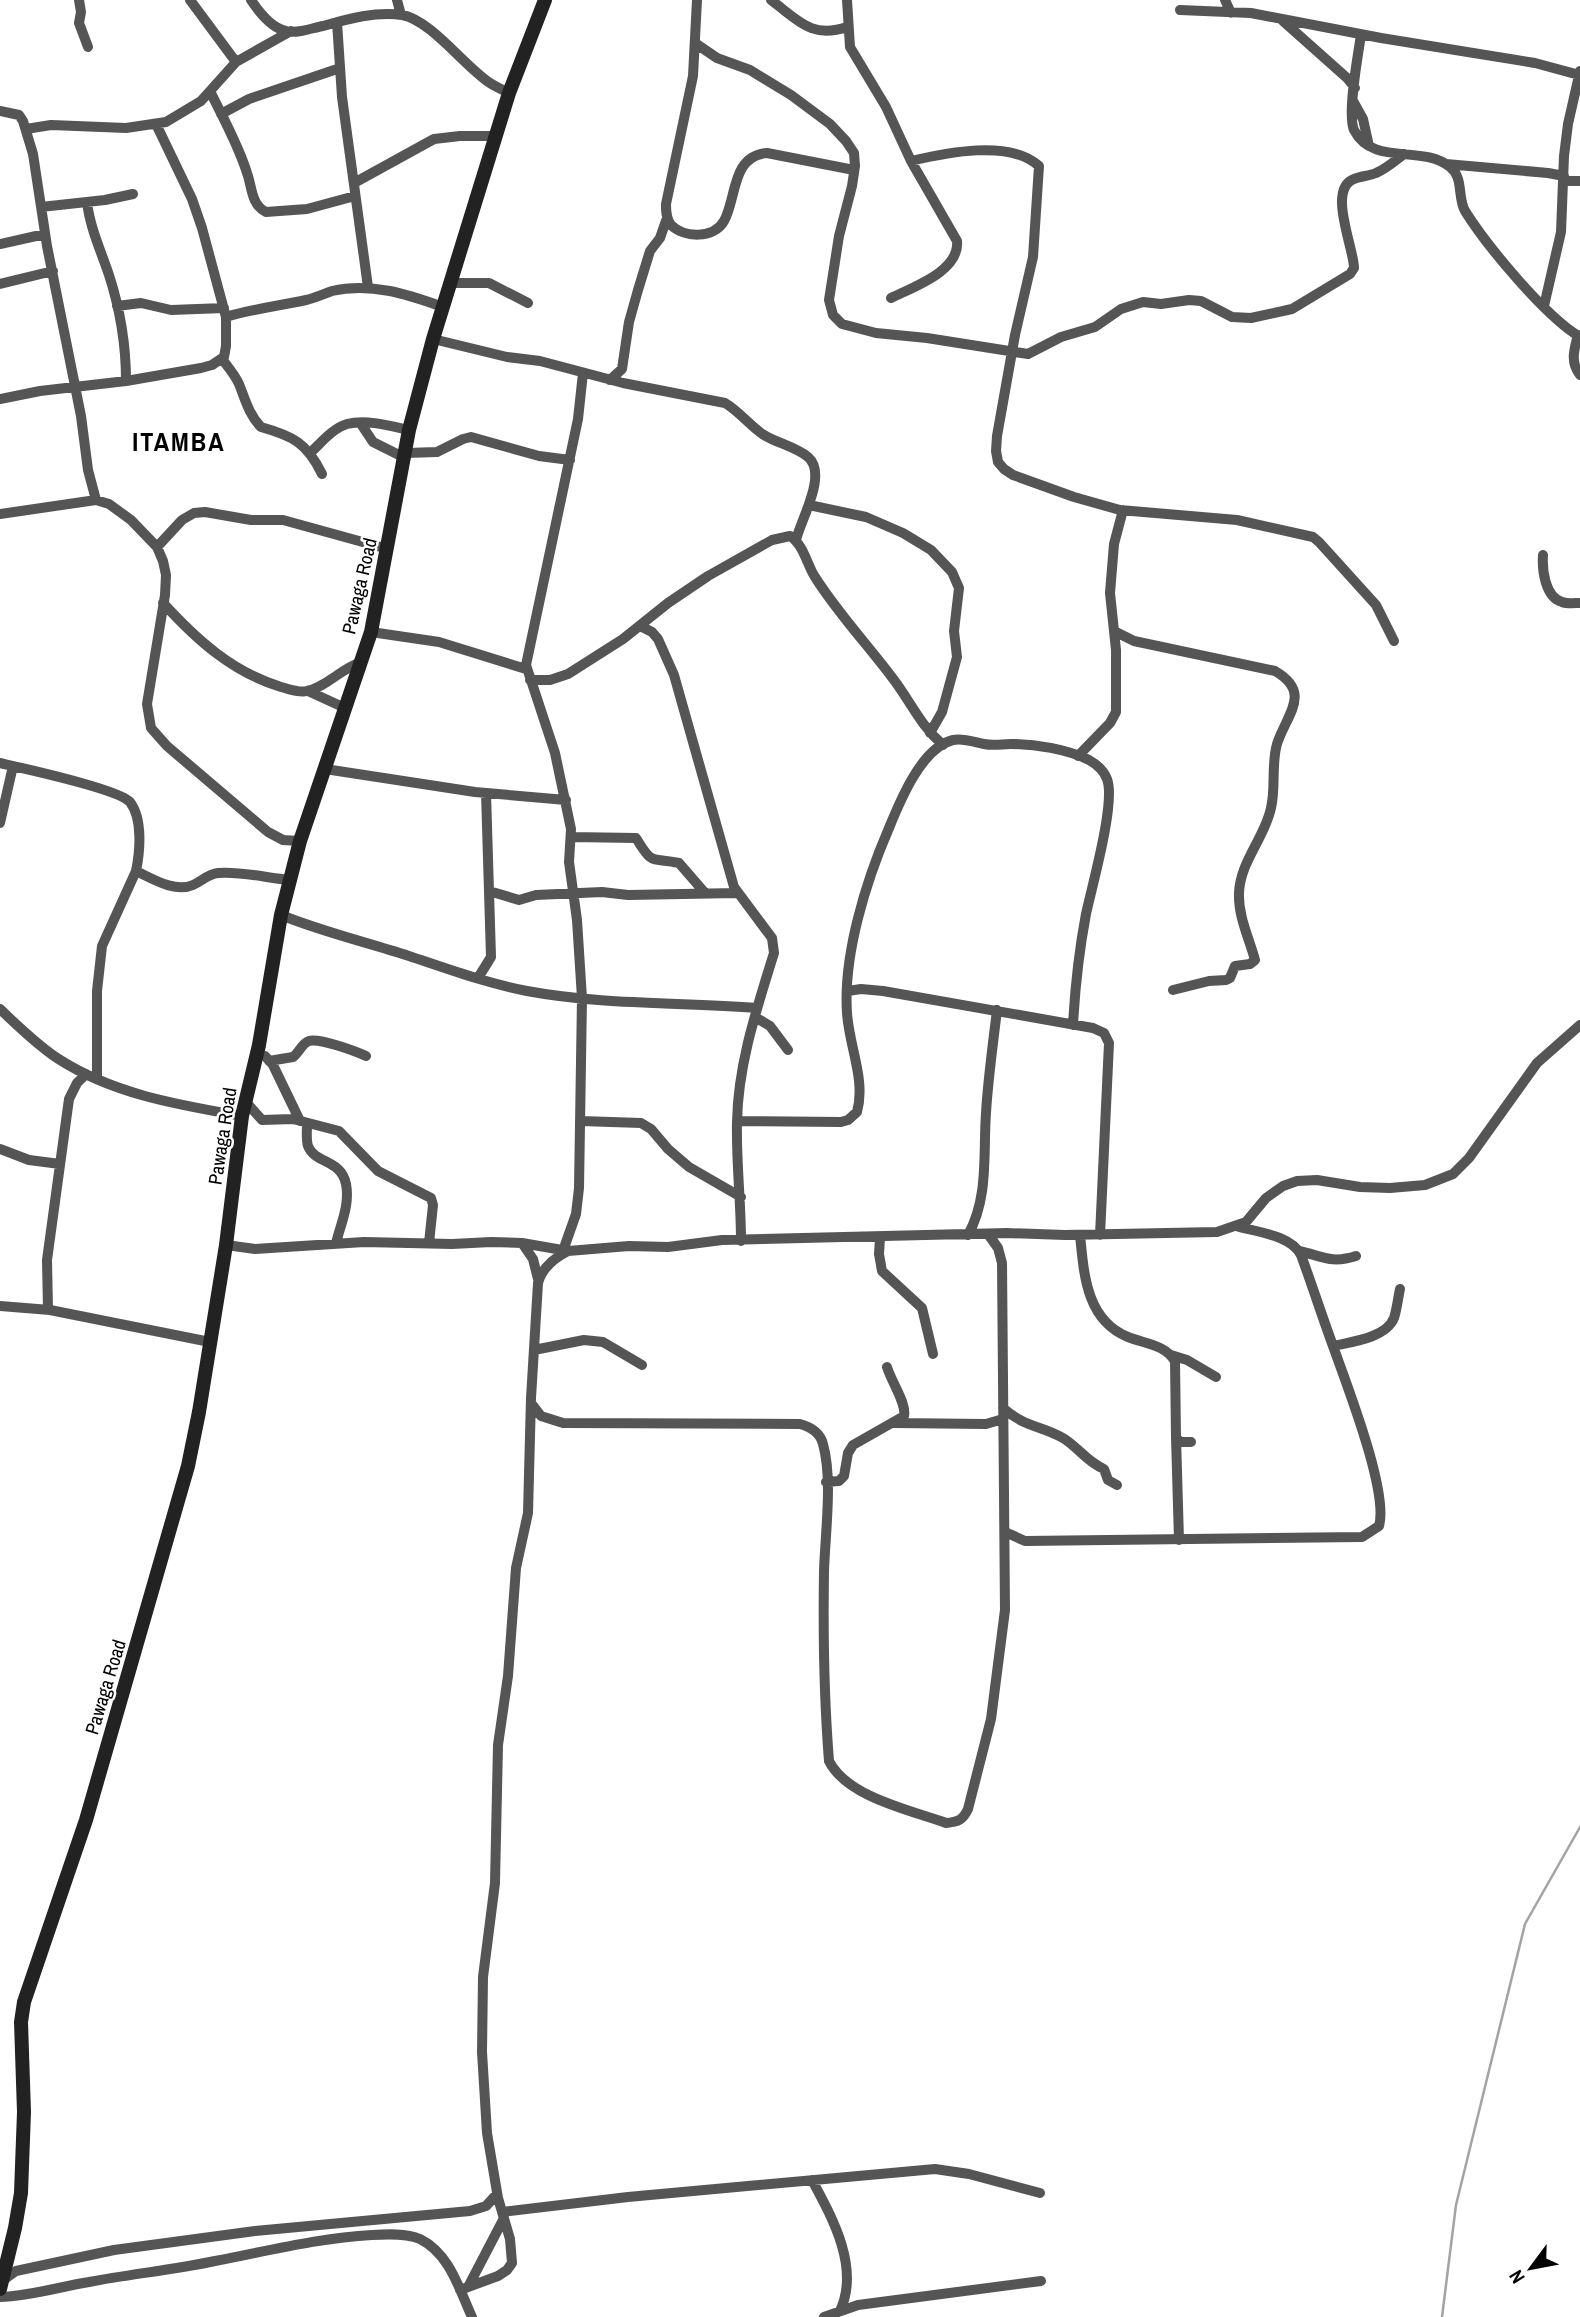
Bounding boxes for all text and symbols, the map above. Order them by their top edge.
district label: ITAMBA [132,424,226,459]
street label: Pawaga Road [335,535,383,637]
street label: Pawaga Road [202,1086,242,1186]
street label: Pawaga Road [78,1636,132,1738]
north arrow [1496,2233,1566,2303]
text: N [1503,2265,1531,2289]

